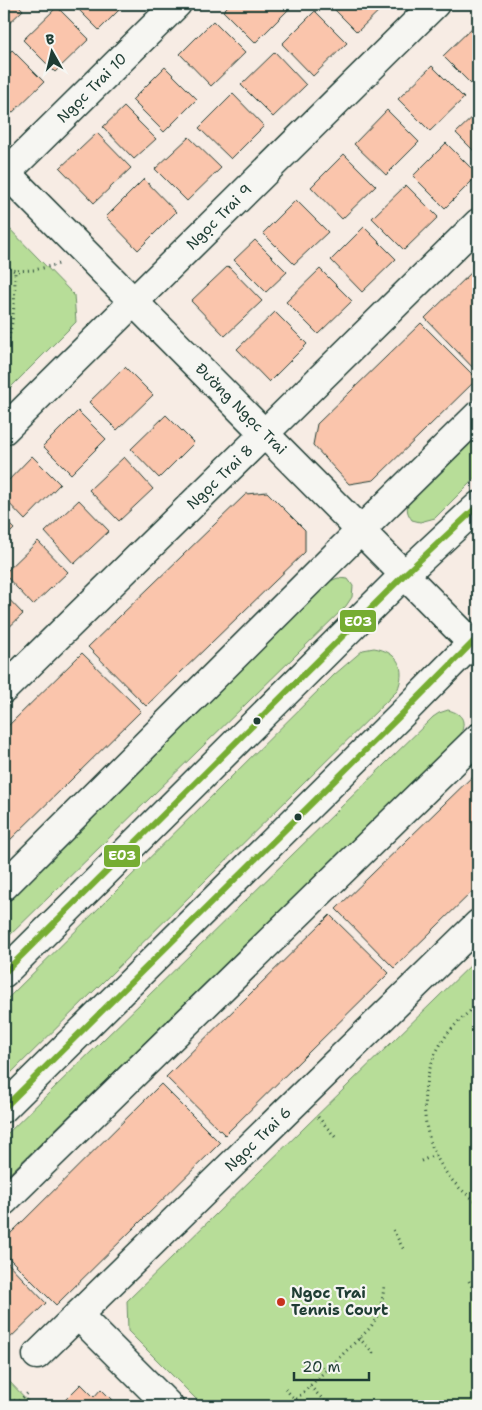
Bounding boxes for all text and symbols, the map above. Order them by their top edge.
north arrow [28,28,78,78]
text: B [45,30,56,49]
street label: Ngọc Trai 10 [53,49,131,127]
street label: Ngọc Trai 9 [182,180,256,254]
street label: Đường Ngọc Trai [191,359,291,459]
street label: Ngọc Trai 8 [182,440,258,514]
line badge: E03 [339,609,377,633]
text: E03 [344,612,372,630]
unlabelled marker [252,716,262,726]
unlabelled marker [293,812,303,822]
line badge: E03 [103,844,141,868]
text: E03 [108,846,136,864]
street label: Ngọc Trai 6 [220,1102,296,1176]
place label: Ngoc Trai Tennis Court [291,1283,388,1320]
marker: Ngoc Trai Tennis Court [275,1296,287,1308]
scale bar [294,1350,370,1382]
text: 20 m [302,1357,341,1377]

